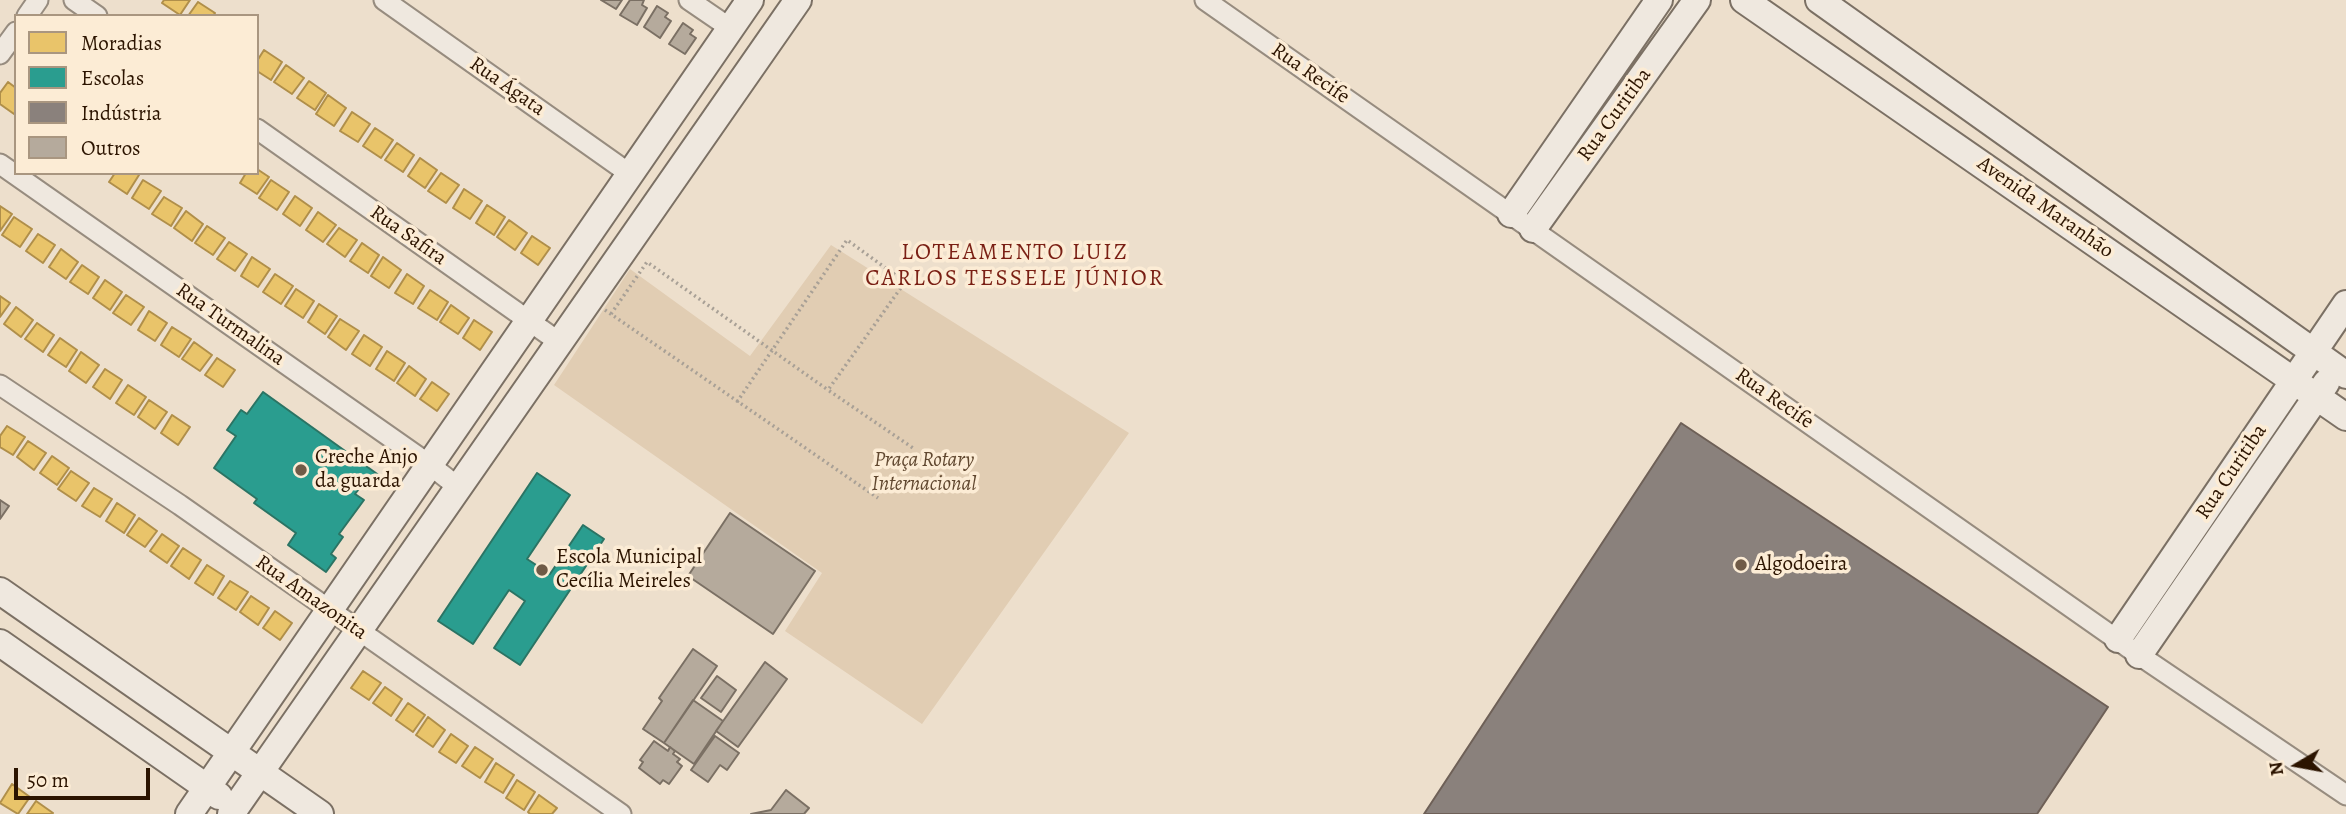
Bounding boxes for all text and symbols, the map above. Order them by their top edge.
legend [14,14,259,175]
text: Moradias [81,29,162,57]
street label: Rua Recife [1266,38,1354,110]
street label: Rua Ágata [464,52,550,122]
street label: Rua Curitiba [1573,63,1657,167]
text: Escolas [81,64,144,92]
text: Indústria [81,99,162,127]
text: Outros [81,134,141,162]
street label: Avenida Maranhão [1972,152,2118,264]
street label: Rua Safira [365,200,451,272]
district label: LOTEAMENTO LUIZ CARLOS TESSELE JÚNIOR [868,239,1162,293]
street label: Rua Turmalina [171,278,289,372]
street label: Rua Recife [1730,363,1818,435]
street label: Rua Curitiba [2191,420,2273,524]
place label: Creche Anjo da guarda [315,445,418,495]
park label: Praça Rotary Internacional [872,448,976,498]
marker: Creche Anjo da guarda [293,462,309,478]
place label: Escola Municipal Cecília Meireles [556,545,702,595]
street label: Rua Amazonita [250,550,372,646]
place label: Algodoeira [1755,552,1848,578]
marker: Algodoeira [1733,557,1749,573]
marker: Escola Municipal Cecília Meireles [534,562,550,578]
north arrow [2262,730,2332,800]
scale bar [18,754,154,798]
text: N [2262,760,2290,778]
text: 50 m [27,766,69,794]

